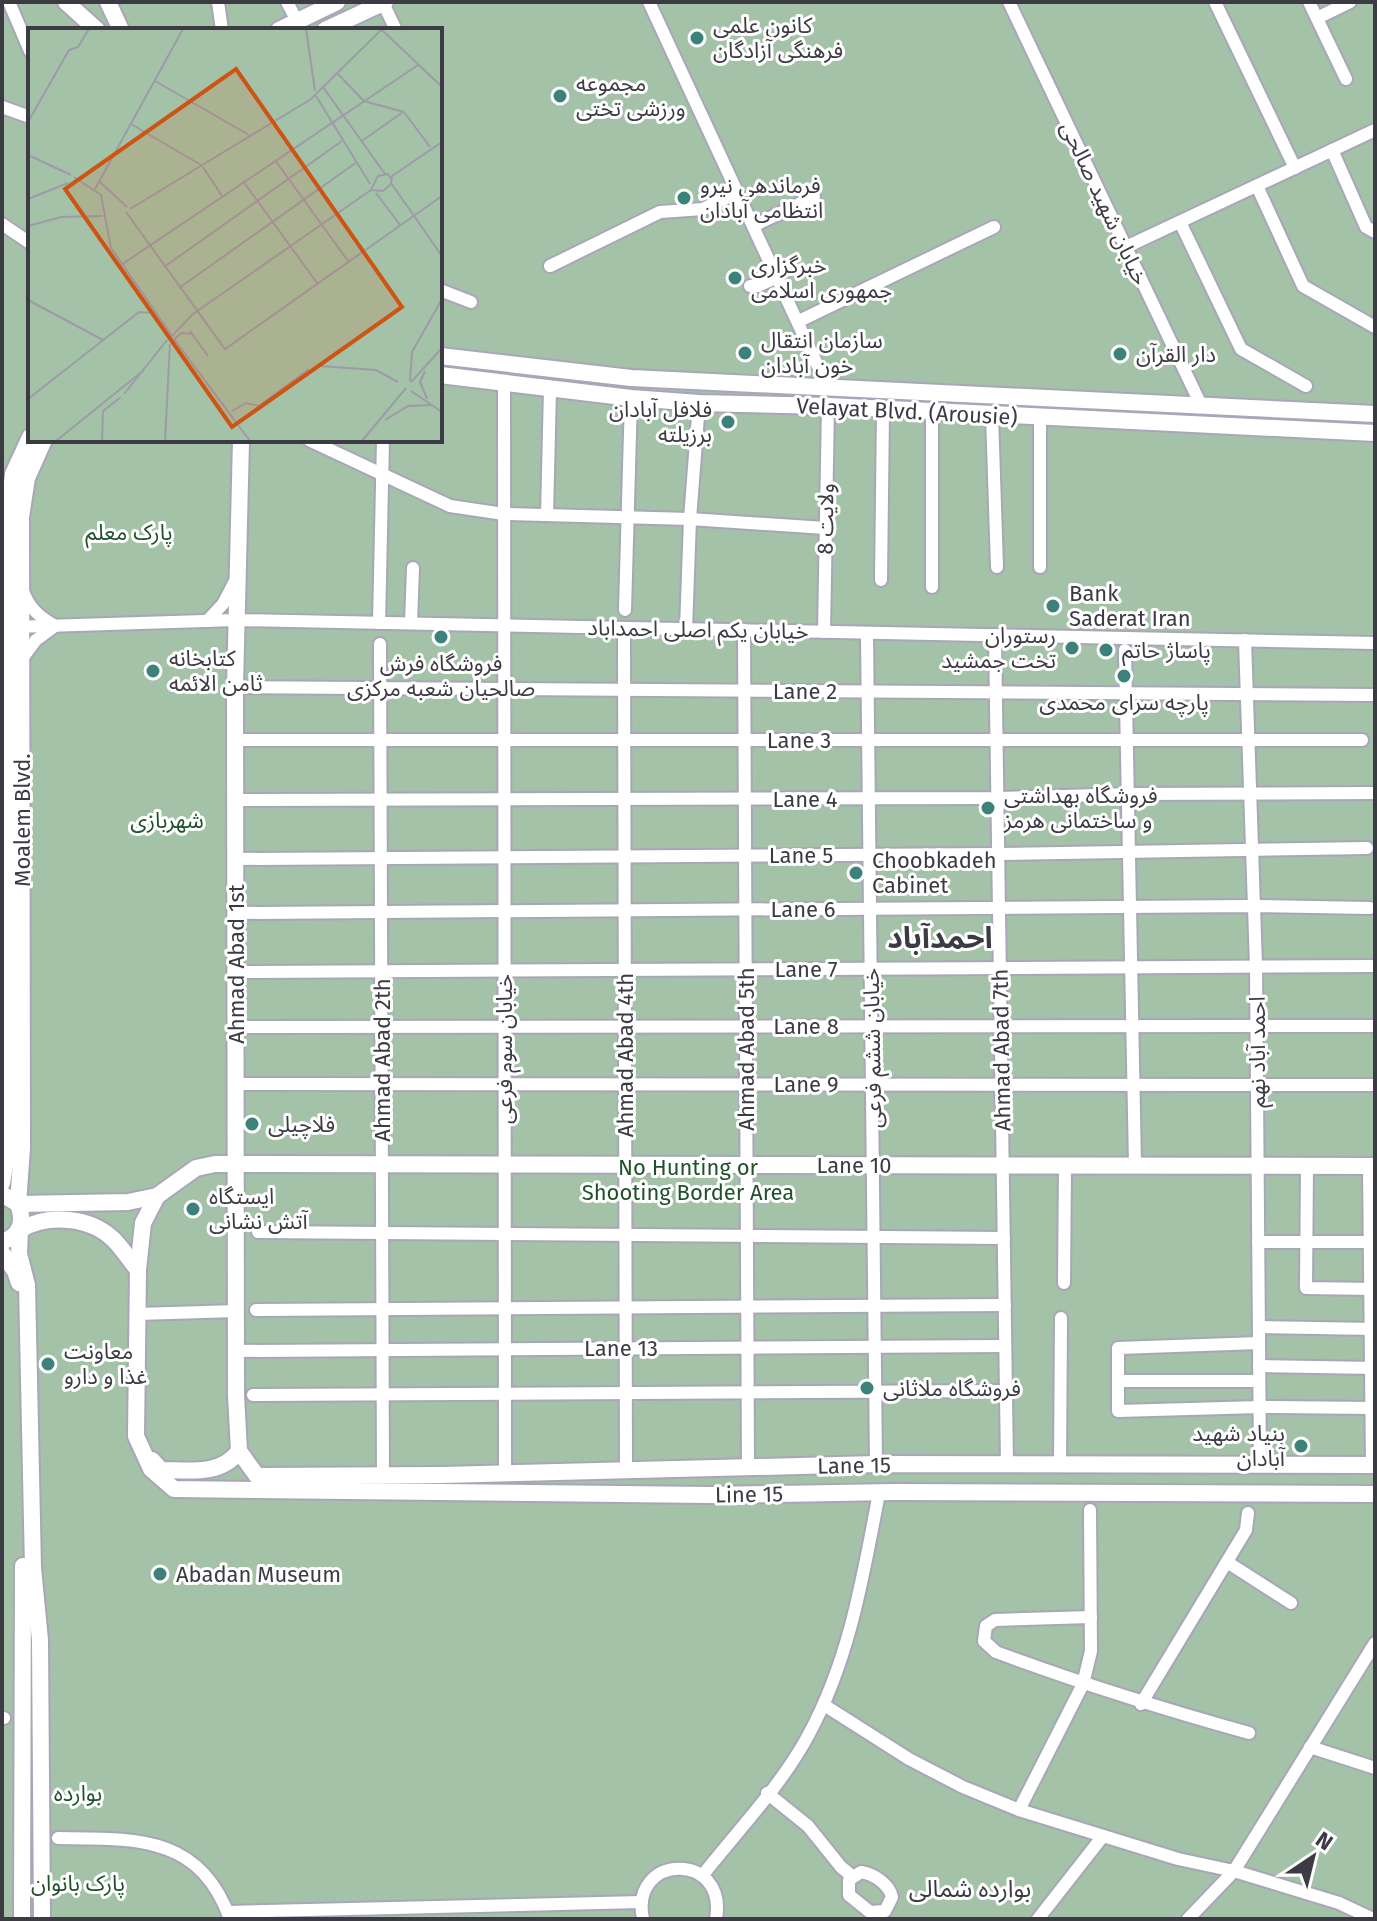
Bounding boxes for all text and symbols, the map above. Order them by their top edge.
place label: کانون علمی فرهنگی آزادگان [713,12,843,64]
inset map [28,28,442,442]
marker: کانون علمی فرهنگی آزادگان [688,29,706,47]
place label: مجموعه ورزشی تختی [576,70,686,122]
marker: مجموعه ورزشی تختی [551,87,569,105]
street label: خیابان شهید صالحی [1055,117,1154,289]
place label: فرماندهی نیرو انتظامی آبادان [700,172,823,224]
marker: فرماندهی نیرو انتظامی آبادان [675,189,693,207]
place label: خبرگزاری جمهوری اسلامی [751,252,892,304]
marker: خبرگزاری جمهوری اسلامی [726,269,744,287]
place label: سازمان انتقال خون آبادان [761,327,883,379]
place label: دار القرآن [1136,341,1216,368]
marker: سازمان انتقال خون آبادان [736,344,754,362]
marker: دار القرآن [1111,345,1129,363]
street label: Velayat Blvd. (Arousie) [796,392,1018,431]
place label: فلافل آبادان برزیلته [609,396,712,448]
marker: فلافل آبادان برزیلته [719,413,737,431]
street label: ولایت 8 [811,483,840,555]
park label: پارک معلم [85,519,173,549]
place label: Bank Saderat Iran [1069,580,1191,632]
marker: Bank Saderat Iran [1044,597,1062,615]
street label: خیابان یکم اصلی احمداباد [587,614,809,648]
place label: رستوران تخت جمشید [941,622,1056,674]
marker: فروشگاه فرش صالحیان شعبه مرکزی [432,628,450,646]
place label: پاساژ حاتم [1122,637,1211,667]
marker: رستوران تخت جمشید [1063,639,1081,657]
marker: پاساژ حاتم [1097,641,1115,659]
place label: کتابخانه ثامن الائمه [169,645,263,697]
place label: فروشگاه فرش صالحیان شعبه مرکزی [347,650,535,702]
marker: کتابخانه ثامن الائمه [144,662,162,680]
marker: پارچه سرای محمدی [1115,667,1133,685]
street label: Lane 2 [773,678,837,705]
place label: پارچه سرای محمدی [1039,689,1209,717]
street label: Lane 3 [767,727,831,754]
street label: Moalem Blvd. [9,753,36,887]
place label: فروشگاه بهداشتی و ساختمانی هرمز [1003,782,1158,834]
street label: Lane 4 [772,786,838,813]
marker: فروشگاه بهداشتی و ساختمانی هرمز [979,799,997,817]
park label: شهربازی [130,807,204,834]
street label: Lane 5 [769,842,833,869]
place label: Choobkadeh Cabinet [872,847,997,899]
marker: Choobkadeh Cabinet [847,864,865,882]
street label: Ahmad Abad 1st [223,884,250,1044]
street label: Lane 6 [770,896,836,923]
district label: احمدآباد [887,920,993,956]
street label: Lane 7 [774,956,838,983]
street label: Ahmad Abad 5th [733,967,760,1131]
street label: خیابان ششم فرعی [858,968,890,1128]
street label: Ahmad Abad 7th [987,969,1016,1131]
street label: Ahmad Abad 4th [612,973,639,1137]
street label: خیابان سوم فرعی [491,974,521,1124]
street label: Ahmad Abad 2th [369,978,396,1142]
street label: احمد آباد نهم [1244,996,1274,1108]
street label: Lane 8 [773,1013,839,1040]
street label: Lane 9 [774,1071,838,1098]
place label: فلاچیلی [268,1111,335,1139]
marker: فلاچیلی [243,1115,261,1133]
street label: Lane 10 [816,1152,892,1179]
park label: No Hunting or Shooting Border Area [582,1154,794,1206]
place label: ایستگاه آتش نشانی [209,1183,309,1235]
marker: ایستگاه آتش نشانی [184,1200,202,1218]
street label: Lane 13 [584,1335,658,1362]
place label: معاونت غذا و دارو [64,1338,147,1390]
marker: معاونت غذا و دارو [39,1355,57,1373]
place label: فروشگاه ملاثانی [883,1375,1021,1402]
marker: فروشگاه ملاثانی [858,1379,876,1397]
place label: بنیاد شهید آبادان [1192,1420,1287,1472]
marker: بنیاد شهید آبادان [1292,1437,1310,1455]
street label: Lane 15 [817,1451,891,1480]
street label: Line 15 [715,1480,783,1509]
place label: Abadan Museum [176,1561,341,1588]
marker: Abadan Museum [151,1565,169,1583]
park label: بوارده [54,1780,102,1807]
north arrow [1273,1817,1353,1897]
text: N [1310,1826,1338,1856]
park label: پارک بانوان [31,1870,125,1898]
district label: بوارده شمالی [909,1875,1031,1903]

